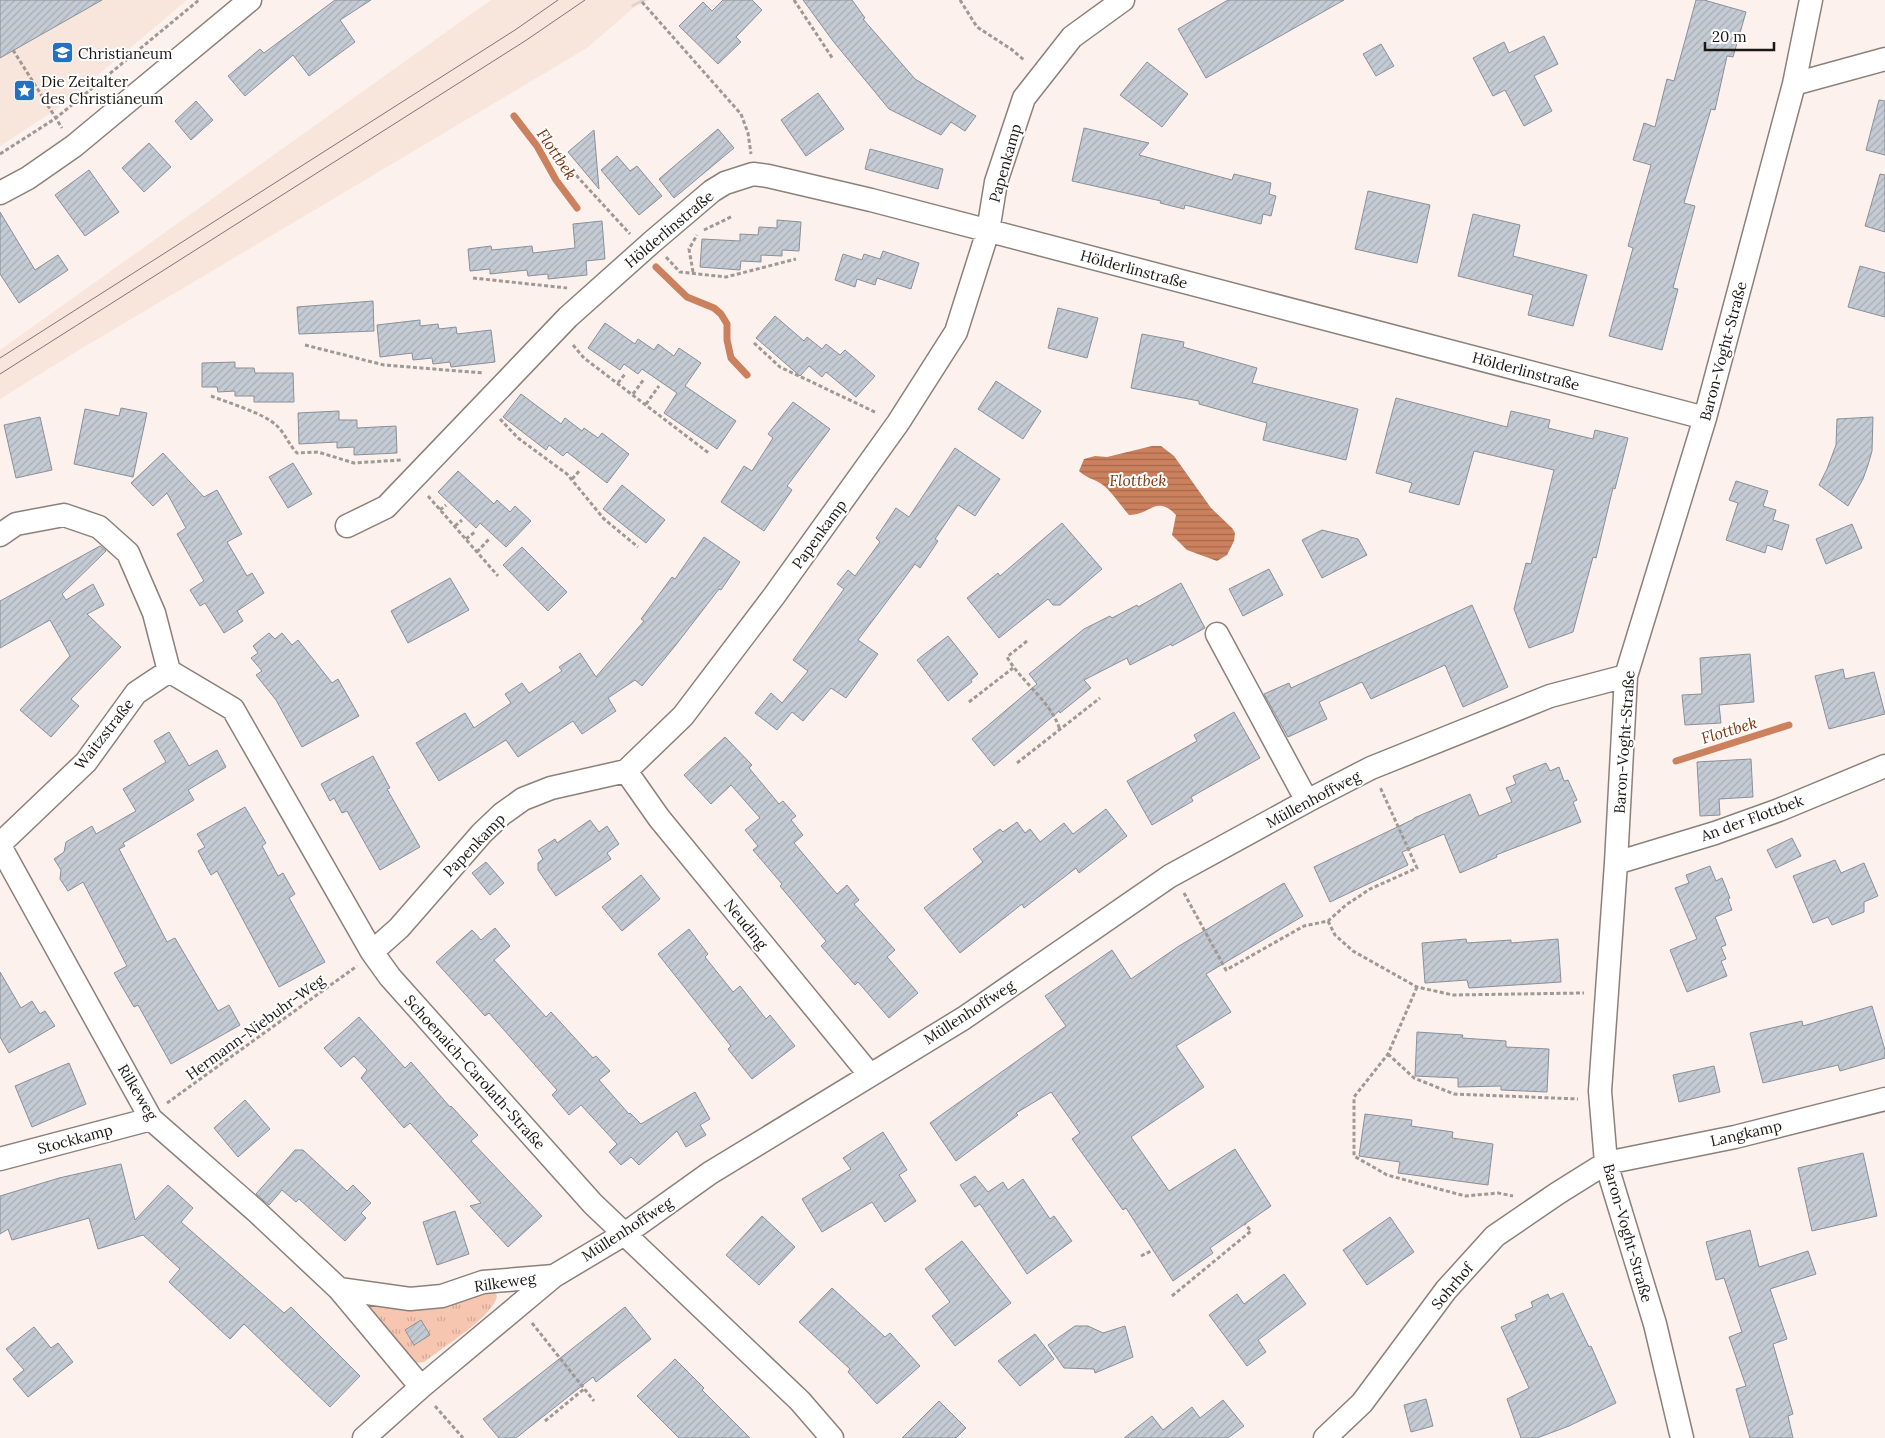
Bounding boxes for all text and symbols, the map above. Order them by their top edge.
scale bar [1705,20,1774,52]
text: 20 m [1712,27,1747,46]
school or university icon: Christianeum [50,41,74,65]
place label: Christianeum [78,44,173,63]
place label: Die Zeitalter des Christianeum [41,72,163,108]
place icon: Die Zeitalter des Christianeum [13,78,37,102]
street label: Papenkamp [985,121,1025,205]
water label: Flottbek [533,125,581,183]
street label: Hölderlinstraße [621,186,717,272]
street label: Hölderlinstraße [1078,246,1190,292]
street label: Baron-Voght-Straße [1695,279,1751,423]
street label: Hölderlinstraße [1470,348,1582,394]
water label: Flottbek [1109,470,1167,490]
street label: Papenkamp [787,496,851,572]
street label: Baron-Voght-Straße [1610,670,1638,814]
street label: Waitzstraße [70,695,138,773]
water label: Flottbek [1699,712,1759,748]
street label: Müllenhoffweg [1262,766,1364,832]
street label: An der Flottbek [1697,791,1806,846]
street label: Papenkamp [439,809,509,881]
street label: Neuding [720,895,772,953]
street label: Hermann-Niebuhr-Weg [182,970,329,1084]
street label: Müllenhoffweg [920,975,1019,1048]
street label: Schoenaich-Carolath-Straße [401,991,549,1153]
street label: Rilkeweg [114,1061,162,1124]
street label: Langkamp [1708,1116,1784,1150]
street label: Stockkamp [35,1120,115,1158]
street label: Baron-Voght-Straße [1599,1161,1657,1305]
street label: Müllenhoffweg [578,1192,677,1265]
street label: Sohrhof [1427,1258,1478,1313]
street label: Rilkeweg [473,1268,538,1296]

